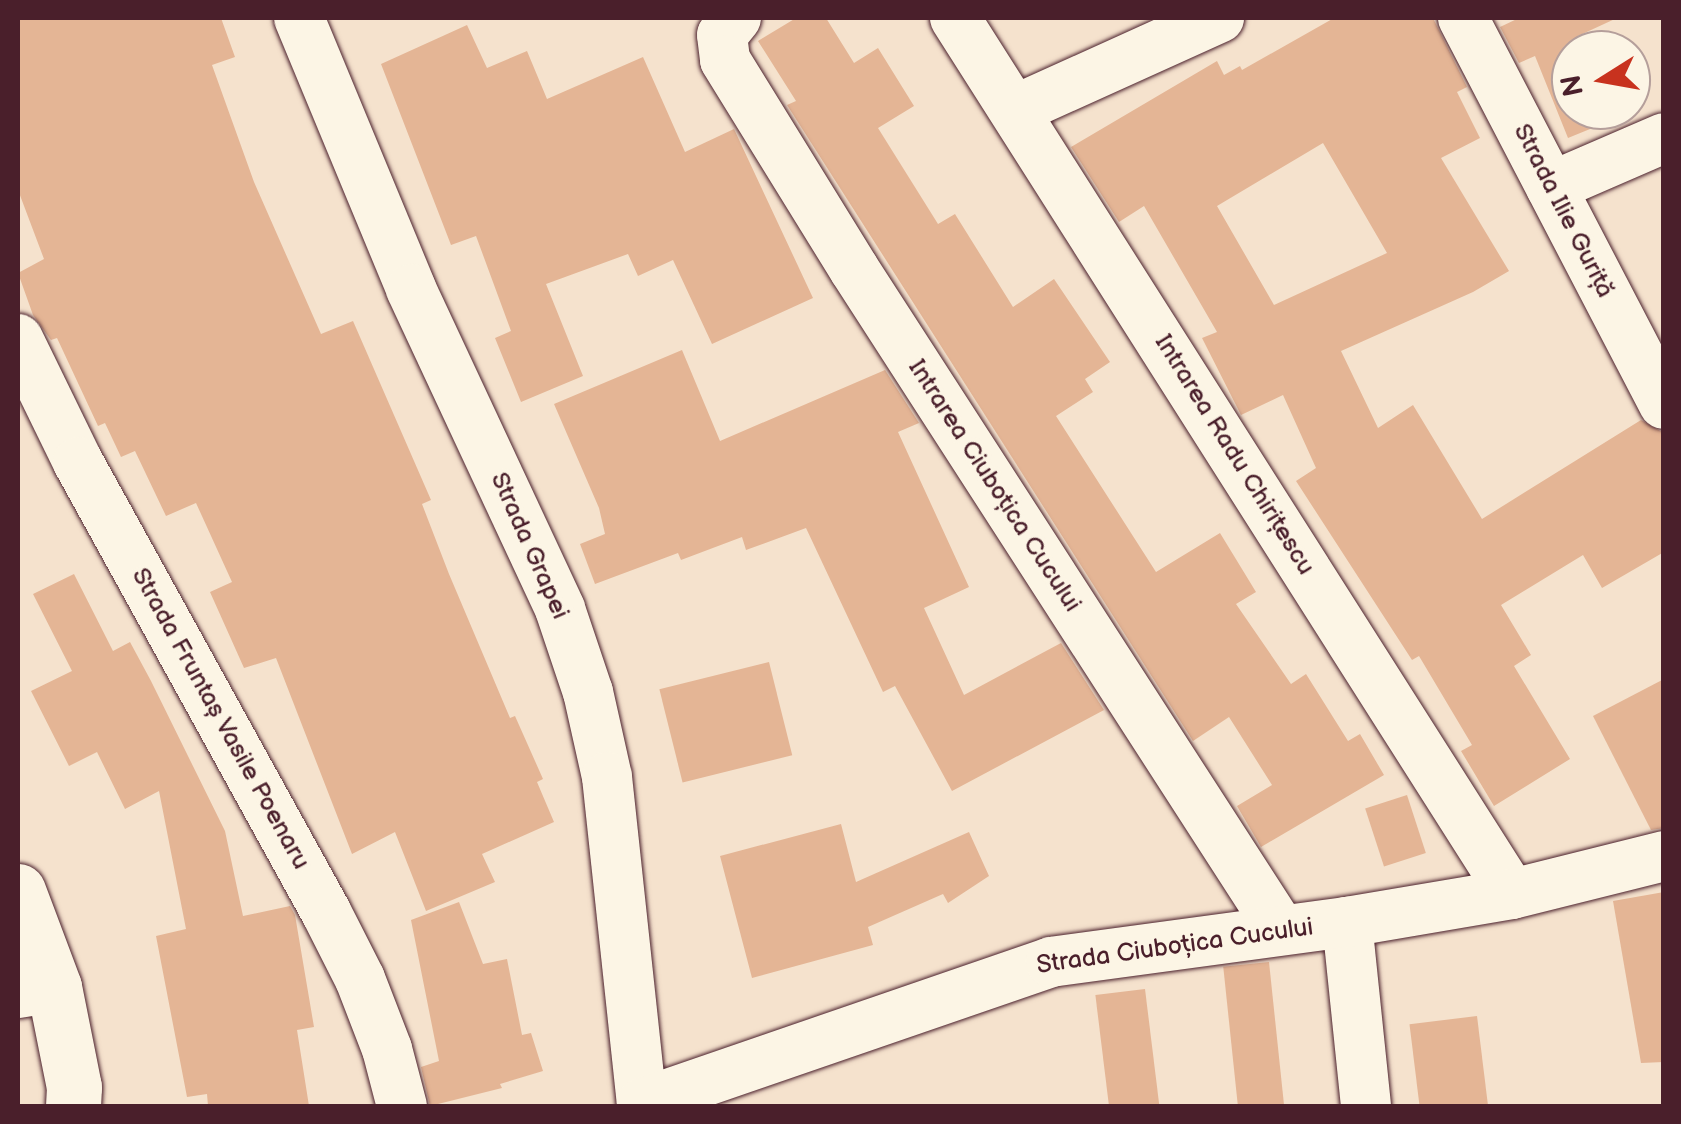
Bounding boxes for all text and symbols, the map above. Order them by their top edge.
north arrow [1551,30,1651,130]
text: N [1555,72,1591,99]
street label: Strada Ilie Guriță [1506,119,1620,303]
street label: Intrarea Radu Chirițescu [1148,329,1320,581]
street label: Intrarea Ciuboțica Cucului [901,354,1087,618]
street label: Strada Grapei [483,468,575,624]
street label: Strada Fruntaș Vasile Poenaru [124,563,316,875]
street label: Strada Ciuboțica Cucului [1035,913,1315,981]

